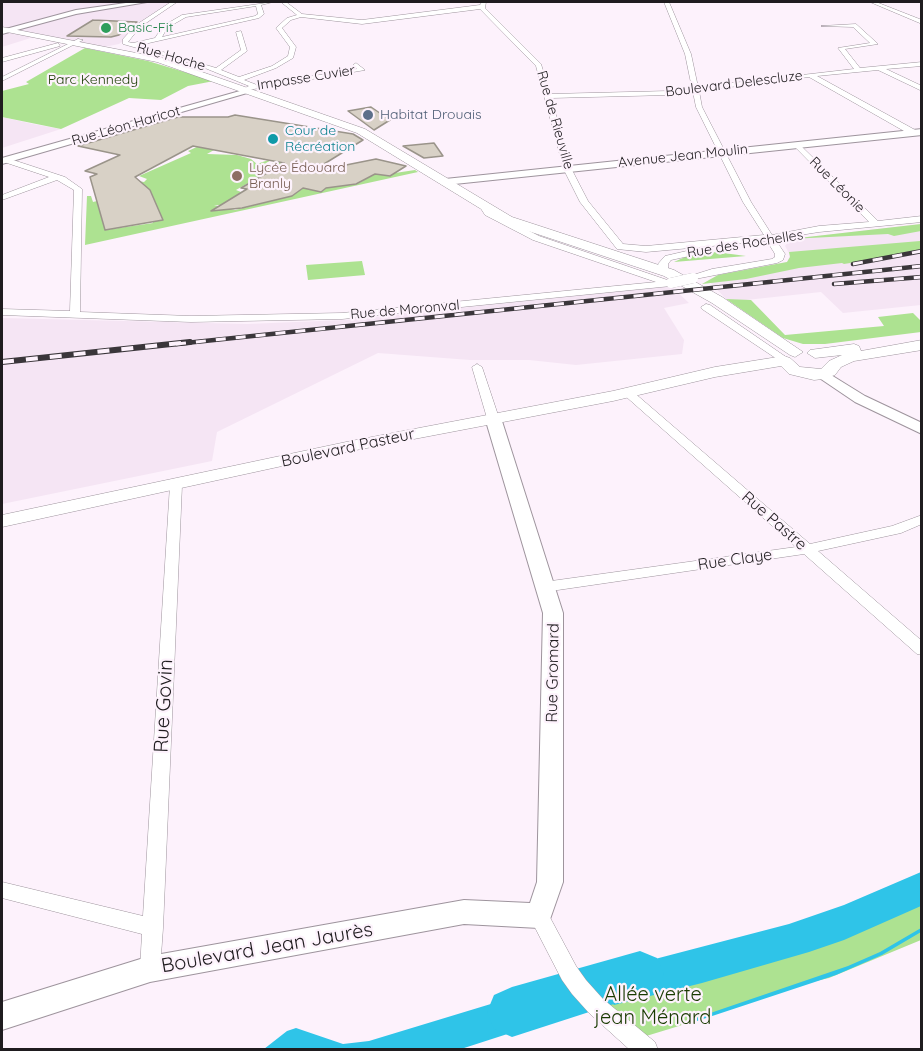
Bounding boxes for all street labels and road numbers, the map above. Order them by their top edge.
street label: Rue Hoche [135,39,207,75]
street label: Impasse Cuvier [256,62,356,94]
street label: Boulevard Delescluze [664,67,804,101]
street label: Rue de Rieuville [533,69,577,171]
street label: Rue Léon Haricot [70,102,182,150]
street label: Avenue Jean Moulin [617,141,749,171]
street label: Rue Léonie [806,154,868,216]
street label: Rue des Rochelles [686,227,804,261]
street label: Rue de Moronval [350,297,460,323]
street label: Boulevard Pasteur [280,424,416,472]
street label: Rue Pastre [738,488,810,554]
street label: Rue Claye [697,545,773,575]
street label: Rue Gromard [543,623,563,723]
street label: Rue Govin [150,659,178,753]
street label: Boulevard Jean Jaurès [159,918,375,978]

